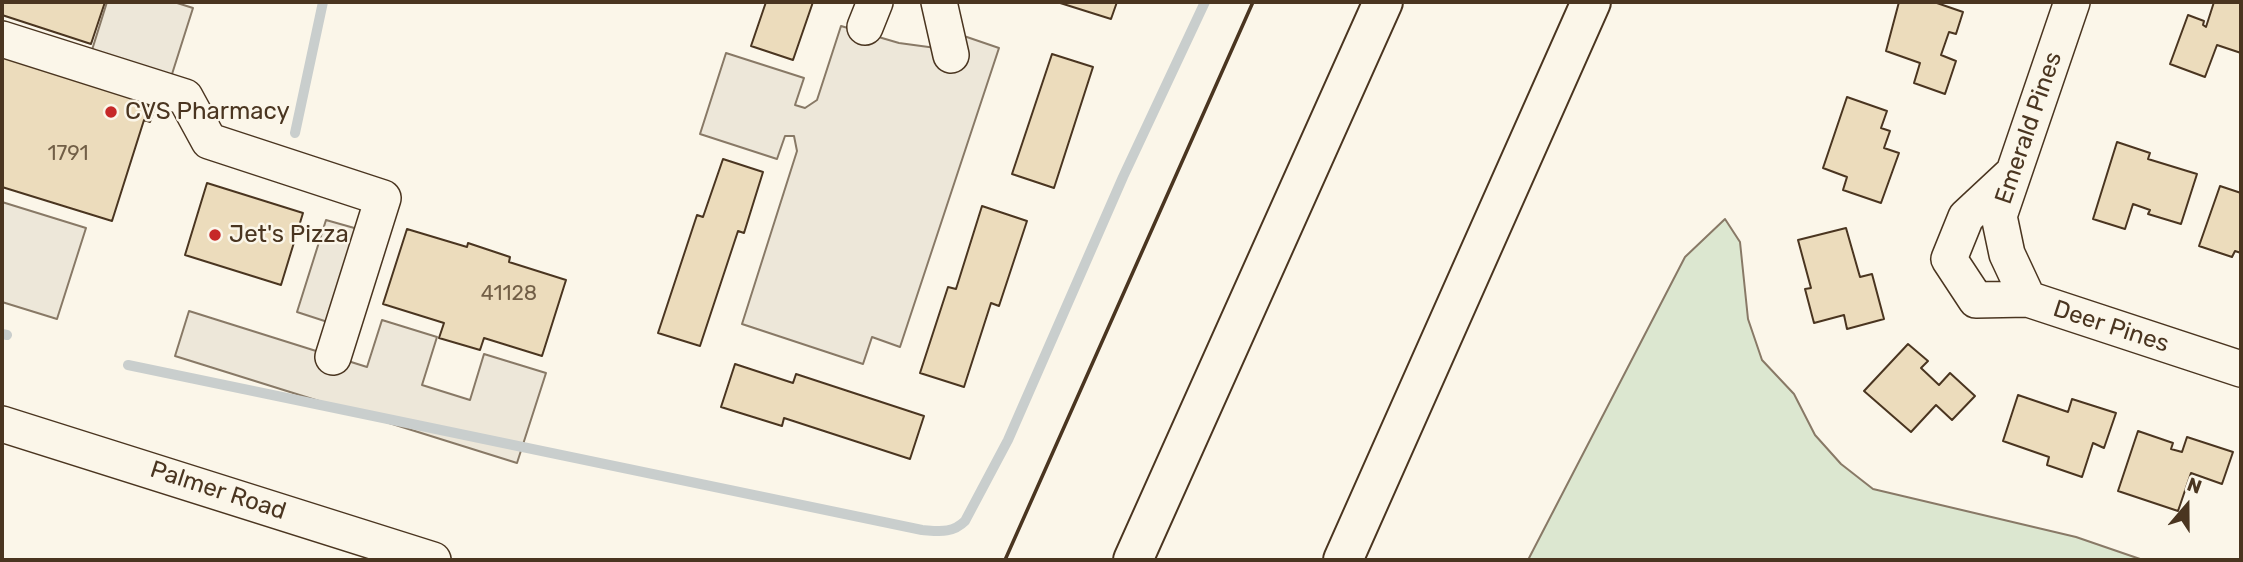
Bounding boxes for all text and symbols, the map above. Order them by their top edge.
street label: Emerald Pines [1990,48,2068,208]
place label: CVS Pharmacy [125,98,290,126]
marker: CVS Pharmacy [103,104,119,120]
house number: 1791 [47,141,89,167]
place label: Jet's Pizza [229,221,349,249]
marker: Jet's Pizza [207,227,223,243]
house number: 41128 [481,281,537,307]
street label: Deer Pines [2050,295,2172,359]
street label: Palmer Road [147,456,289,526]
north arrow [2152,471,2222,541]
text: N [2184,473,2205,499]

